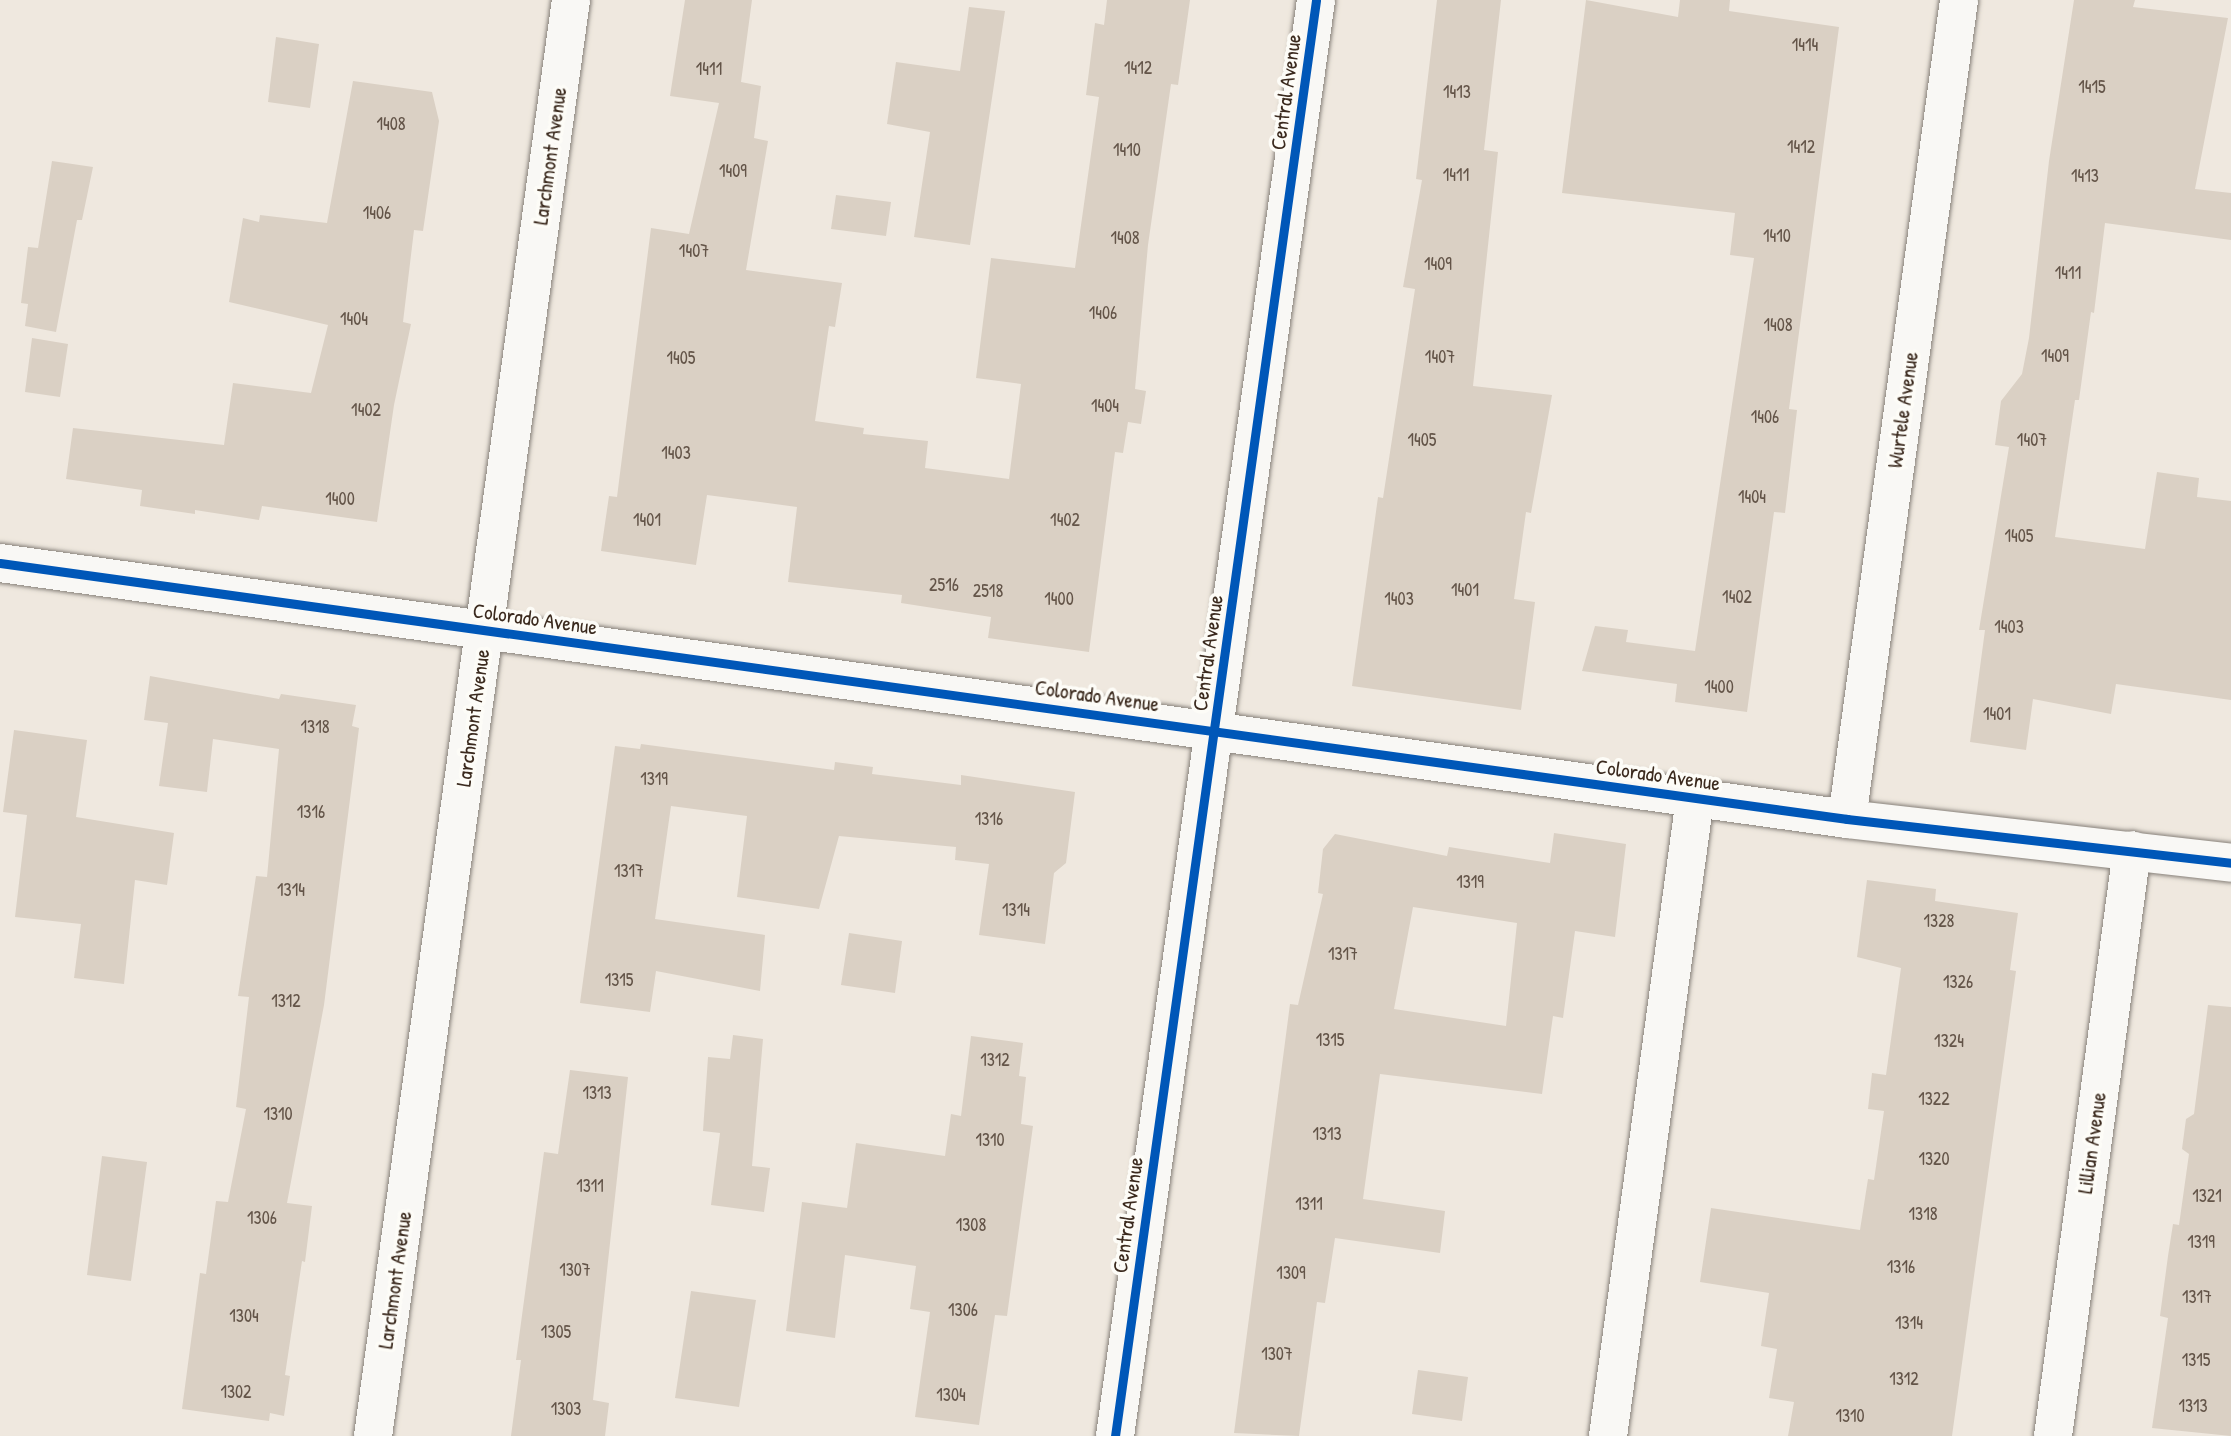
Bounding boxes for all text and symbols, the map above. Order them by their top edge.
street label: Central Avenue [1265,33,1307,151]
house number: 1414 [1792,34,1818,56]
house number: 1412 [1124,57,1152,79]
house number: 1411 [696,58,722,80]
house number: 1415 [2078,76,2106,98]
house number: 1413 [1443,81,1471,103]
street label: Larchmont Avenue [528,86,572,226]
house number: 1408 [376,113,406,135]
house number: 1412 [1787,136,1815,158]
house number: 1410 [1113,139,1141,161]
house number: 1409 [719,160,747,182]
house number: 1411 [1443,164,1469,186]
house number: 1413 [2071,165,2099,187]
house number: 1406 [363,202,391,224]
house number: 1410 [1763,225,1791,247]
house number: 1408 [1110,227,1140,249]
house number: 1407 [679,240,709,262]
house number: 1409 [1424,253,1452,275]
house number: 1411 [2055,262,2081,284]
house number: 1406 [1089,302,1117,324]
house number: 1404 [340,308,368,330]
house number: 1408 [1763,314,1793,336]
house number: 1409 [2041,345,2069,367]
house number: 1407 [1425,346,1455,368]
house number: 1405 [667,347,695,369]
street label: Wurtele Avenue [1882,350,1924,470]
house number: 1404 [1091,395,1119,417]
house number: 1402 [351,399,381,421]
house number: 1406 [1751,406,1779,428]
house number: 1405 [1408,429,1436,451]
house number: 1407 [2017,429,2047,451]
house number: 1403 [661,442,691,464]
house number: 1404 [1738,486,1766,508]
house number: 1400 [325,488,355,510]
house number: 1401 [633,509,661,531]
house number: 1402 [1050,509,1080,531]
house number: 1405 [2005,525,2033,547]
house number: 2516 [929,574,959,596]
house number: 1401 [1451,579,1479,601]
house number: 2518 [973,580,1003,602]
house number: 1402 [1722,586,1752,608]
house number: 1400 [1044,588,1074,610]
house number: 1403 [1384,588,1414,610]
street label: Central Avenue [1187,594,1229,712]
street label: Colorado Avenue [471,598,599,640]
house number: 1403 [1994,616,2024,638]
street label: Larchmont Avenue [451,648,495,788]
street label: Colorado Avenue [1033,675,1161,717]
house number: 1400 [1704,676,1734,698]
house number: 1401 [1983,703,2011,725]
house number: 1318 [301,716,329,738]
street label: Colorado Avenue [1594,754,1722,796]
house number: 1319 [640,768,668,790]
house number: 1316 [297,801,325,823]
house number: 1316 [975,808,1003,830]
house number: 1317 [614,860,644,882]
house number: 1319 [1456,871,1484,893]
house number: 1314 [277,879,305,901]
house number: 1314 [1002,899,1030,921]
house number: 1328 [1924,910,1954,932]
house number: 1317 [1328,943,1358,965]
house number: 1315 [605,969,633,991]
house number: 1326 [1943,971,1973,993]
house number: 1312 [271,990,301,1012]
house number: 1315 [1316,1029,1344,1051]
house number: 1324 [1934,1030,1964,1052]
house number: 1312 [980,1049,1010,1071]
house number: 1313 [582,1082,612,1104]
house number: 1322 [1918,1088,1950,1110]
street label: Lillian Avenue [2072,1091,2112,1195]
house number: 1310 [263,1103,293,1125]
house number: 1313 [1312,1123,1342,1145]
house number: 1310 [975,1129,1005,1151]
house number: 1320 [1918,1148,1950,1170]
street label: Central Avenue [1107,1156,1149,1274]
house number: 1311 [576,1175,604,1197]
house number: 1321 [2192,1185,2222,1207]
house number: 1311 [1295,1193,1323,1215]
house number: 1318 [1909,1203,1937,1225]
house number: 1306 [247,1207,277,1229]
street label: Larchmont Avenue [373,1210,417,1350]
house number: 1308 [956,1214,986,1236]
house number: 1319 [2187,1231,2215,1253]
house number: 1316 [1887,1256,1915,1278]
house number: 1307 [559,1259,591,1281]
house number: 1309 [1276,1262,1306,1284]
house number: 1317 [2182,1286,2212,1308]
house number: 1306 [948,1299,978,1321]
house number: 1304 [229,1305,259,1327]
house number: 1314 [1895,1312,1923,1334]
house number: 1305 [541,1321,571,1343]
house number: 1307 [1261,1343,1293,1365]
house number: 1315 [2182,1349,2210,1371]
house number: 1312 [1889,1368,1919,1390]
house number: 1302 [220,1381,252,1403]
house number: 1304 [936,1384,966,1406]
house number: 1313 [2178,1395,2208,1417]
house number: 1303 [551,1398,581,1420]
house number: 1310 [1835,1405,1865,1427]

